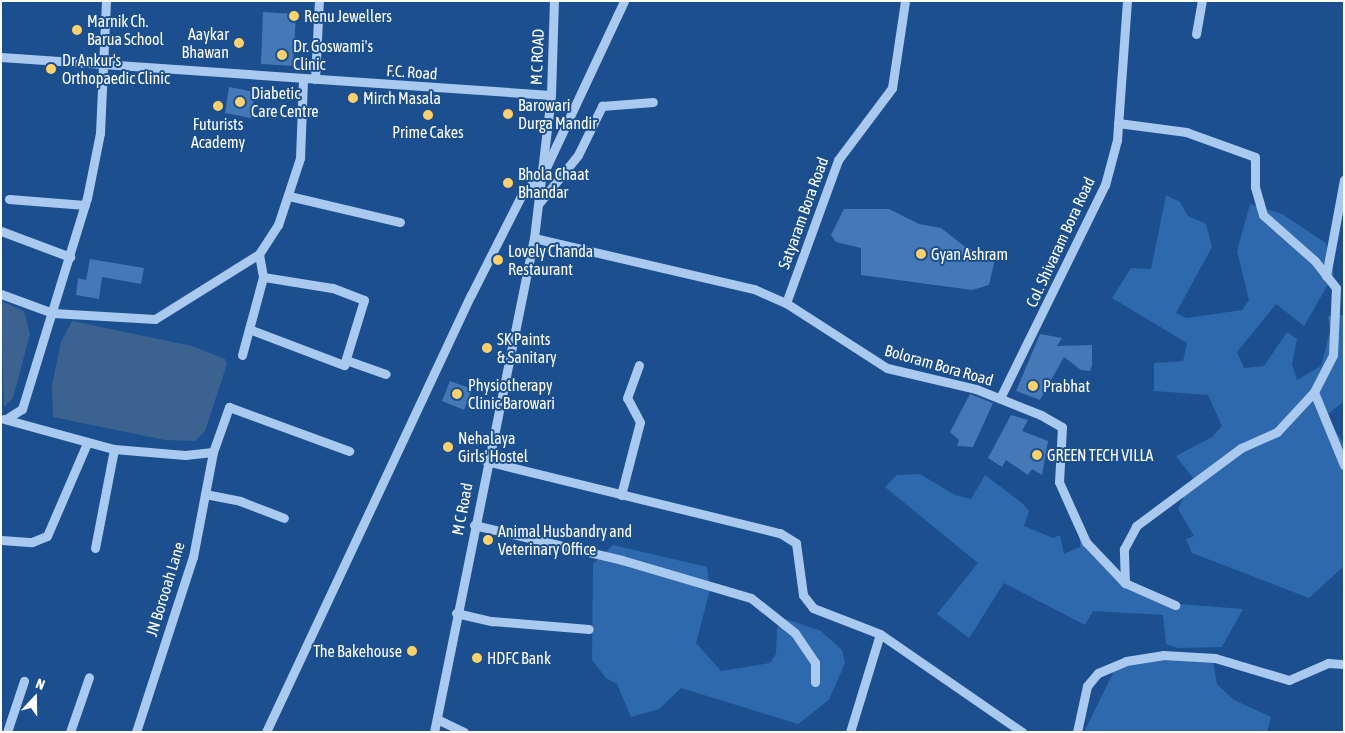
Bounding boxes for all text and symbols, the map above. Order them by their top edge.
place label: Renu Jewellers [304,6,392,26]
marker: Renu Jewellers [288,10,300,22]
place label: Marnik Ch. Barua School [87,11,164,49]
marker: Marnik Ch. Barua School [71,24,83,36]
place label: Aaykar Bhawan [182,24,229,62]
street label: M C ROAD [526,29,548,85]
place label: Dr. Goswami's Clinic [293,36,373,74]
marker: Aaykar Bhawan [233,37,245,49]
marker: Dr. Goswami's Clinic [275,48,289,62]
place label: Dr Ankur's Orthopaedic Clinic [62,50,170,88]
street label: F.C. Road [386,61,438,83]
marker: Dr Ankur's Orthopaedic Clinic [44,62,58,76]
place label: Diabetic Care Centre [251,83,319,121]
place label: Mirch Masala [363,88,441,108]
marker: Mirch Masala [347,92,359,104]
marker: Diabetic Care Centre [233,95,247,109]
place label: Barowari Durga Mandir [518,95,597,133]
marker: Futurists Academy [212,100,224,112]
marker: Barowari Durga Mandir [502,108,514,120]
marker: Prime Cakes [422,109,434,121]
place label: Futurists Academy [191,114,245,152]
place label: Prime Cakes [392,122,464,142]
street label: Satyaram Bora Road [774,154,832,272]
place label: Bhola Chaat Bhandar [518,164,589,202]
street label: Col. Shivaram Bora Road [1021,174,1099,310]
marker: Bhola Chaat Bhandar [502,177,514,189]
place label: Lovely Chanda Restaurant [508,241,593,279]
place label: Gyan Ashram [931,244,1008,264]
marker: Gyan Ashram [915,248,927,260]
marker: Lovely Chanda Restaurant [492,254,504,266]
place label: SK Paints & Sanitary [497,329,556,367]
street label: Boloram Bora Road [883,340,995,390]
marker: SK Paints & Sanitary [481,342,493,354]
place label: Physiotherapy Clinic Barowari [468,375,555,413]
place label: Prabhat [1043,376,1090,396]
marker: Prabhat [1027,380,1039,392]
marker: Physiotherapy Clinic Barowari [450,387,464,401]
place label: Nehalaya Girls' Hostel [458,428,528,466]
marker: Nehalaya Girls' Hostel [442,441,454,453]
place label: GREEN TECH VILLA [1047,445,1153,465]
marker: GREEN TECH VILLA [1031,449,1043,461]
street label: M C Road [448,481,476,537]
place label: Animal Husbandry and Veterinary Office [498,521,632,559]
marker: Animal Husbandry and Veterinary Office [482,534,494,546]
street label: JN Borooah Lane [142,539,188,639]
place label: The Bakehouse [313,641,402,661]
marker: The Bakehouse [406,645,418,657]
place label: HDFC Bank [487,648,551,668]
marker: HDFC Bank [471,652,483,664]
north arrow [10,673,60,723]
text: N [34,675,47,693]

